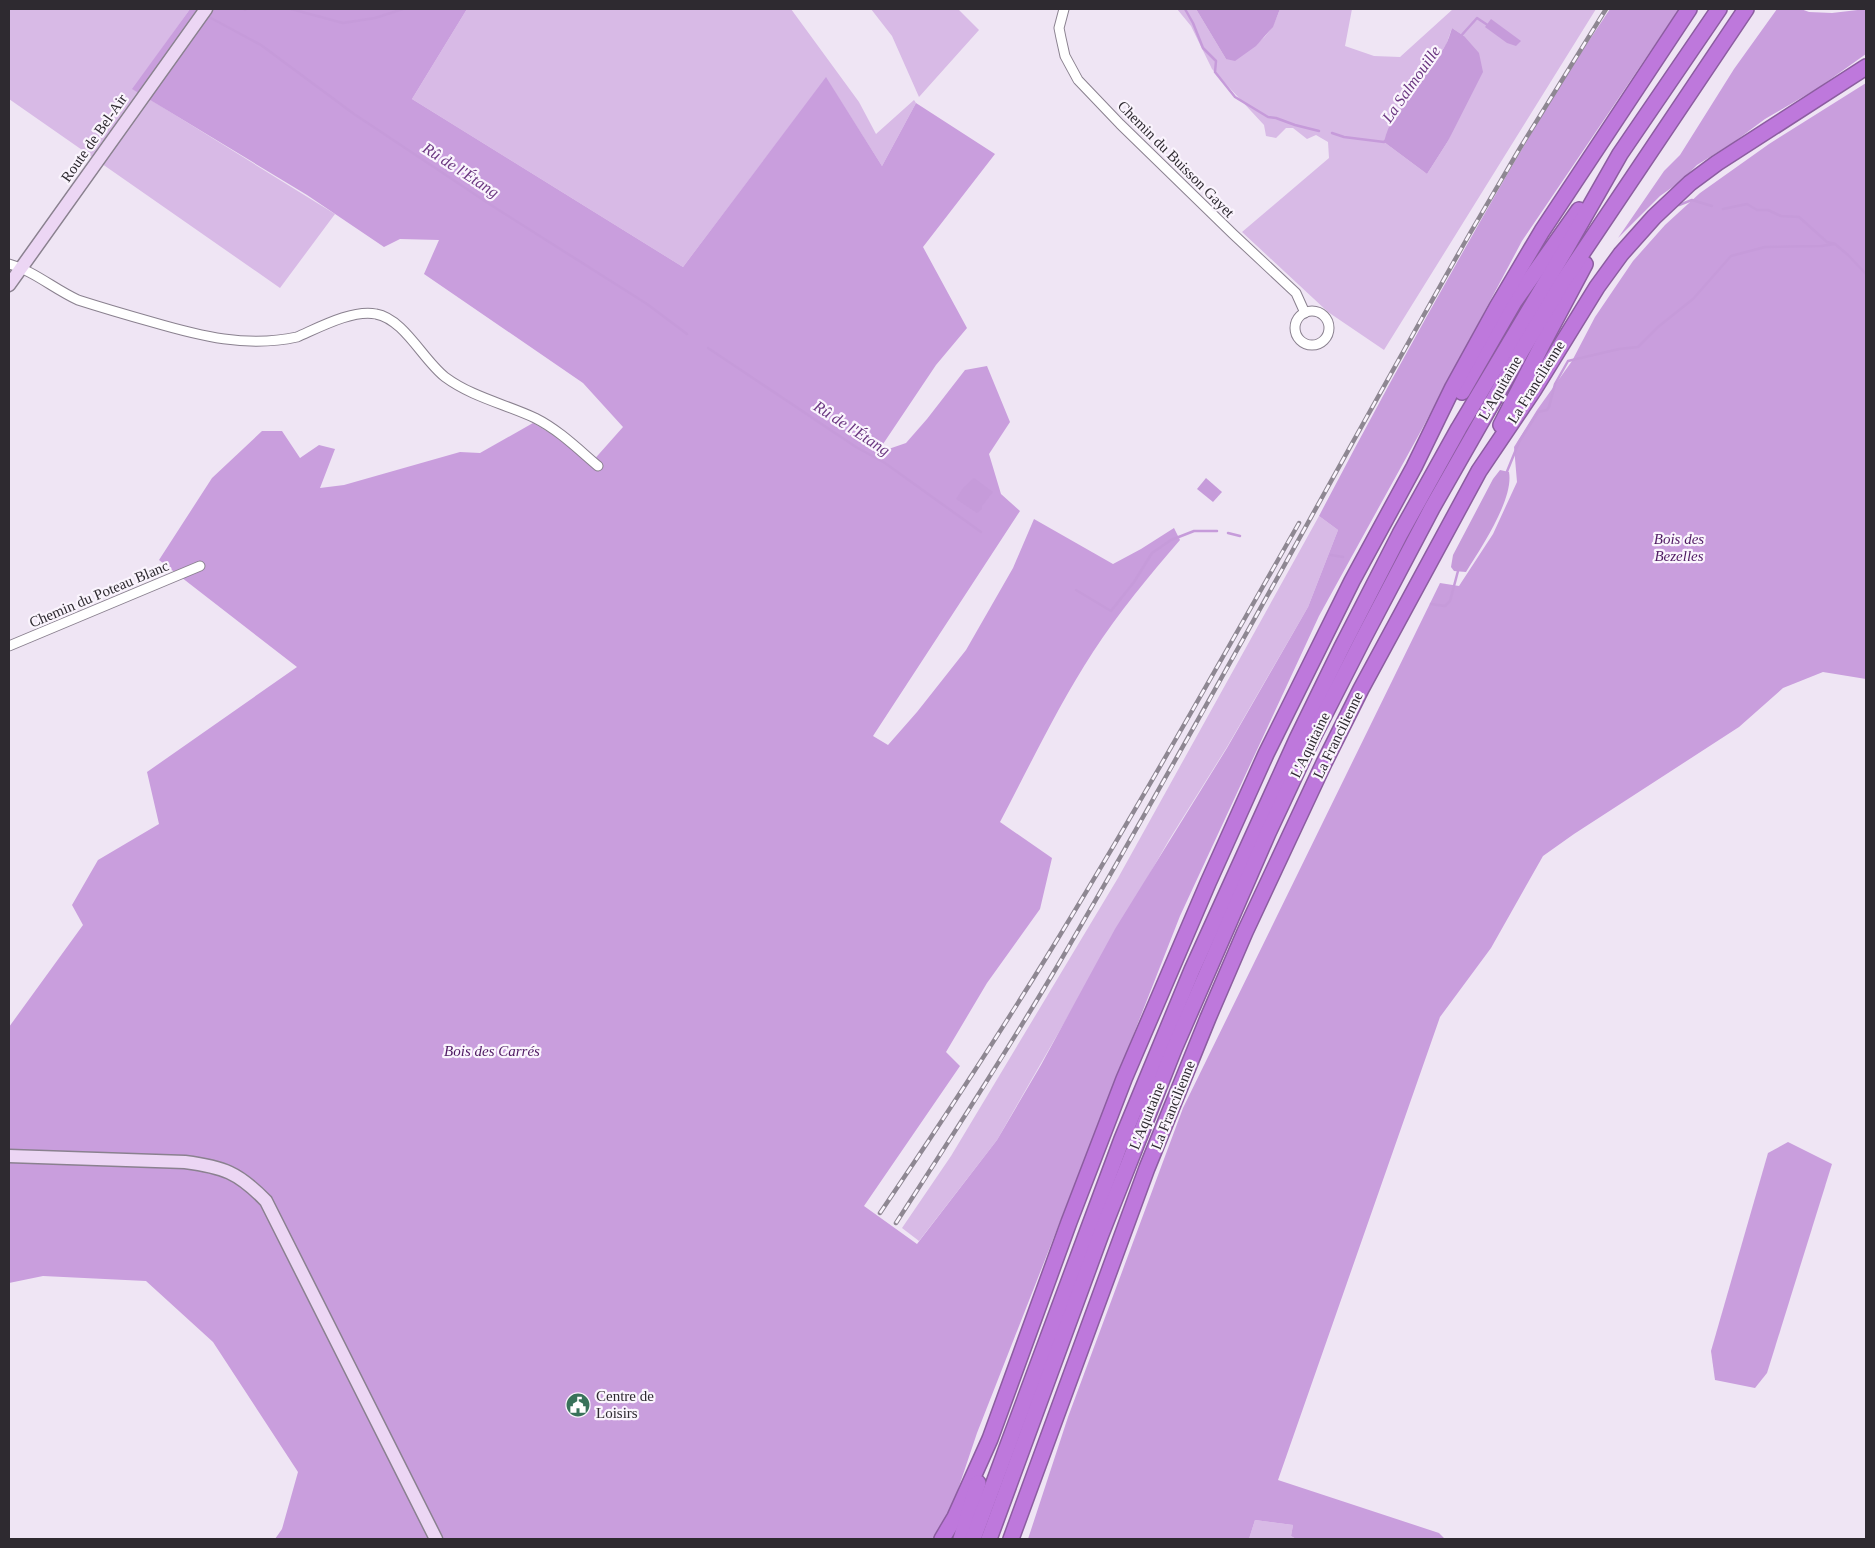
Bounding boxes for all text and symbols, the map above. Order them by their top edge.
water label: La Salmouille [1378,43,1444,126]
street label: Route de Bel-Air [58,91,130,185]
street label: Chemin du Buisson Gayet [1115,98,1238,221]
water label: Rû de l'Étang [419,138,503,202]
street label: La Francilienne [1504,337,1568,426]
street label: L'Aquitaine [1475,353,1525,423]
water label: Rû de l'Étang [810,396,894,460]
park label: Bois des Bezelles [1654,531,1704,564]
street label: Chemin du Poteau Blanc [27,557,171,631]
street label: La Francilienne [1310,689,1366,781]
street label: L'Aquitaine [1287,709,1333,780]
park label: Bois des Carrés [444,1043,540,1059]
street label: La Francilienne [1148,1058,1198,1152]
street label: L'Aquitaine [1126,1080,1168,1152]
place label: Centre de Loisirs [596,1388,654,1421]
public building icon: Centre de Loisirs [565,1392,591,1418]

